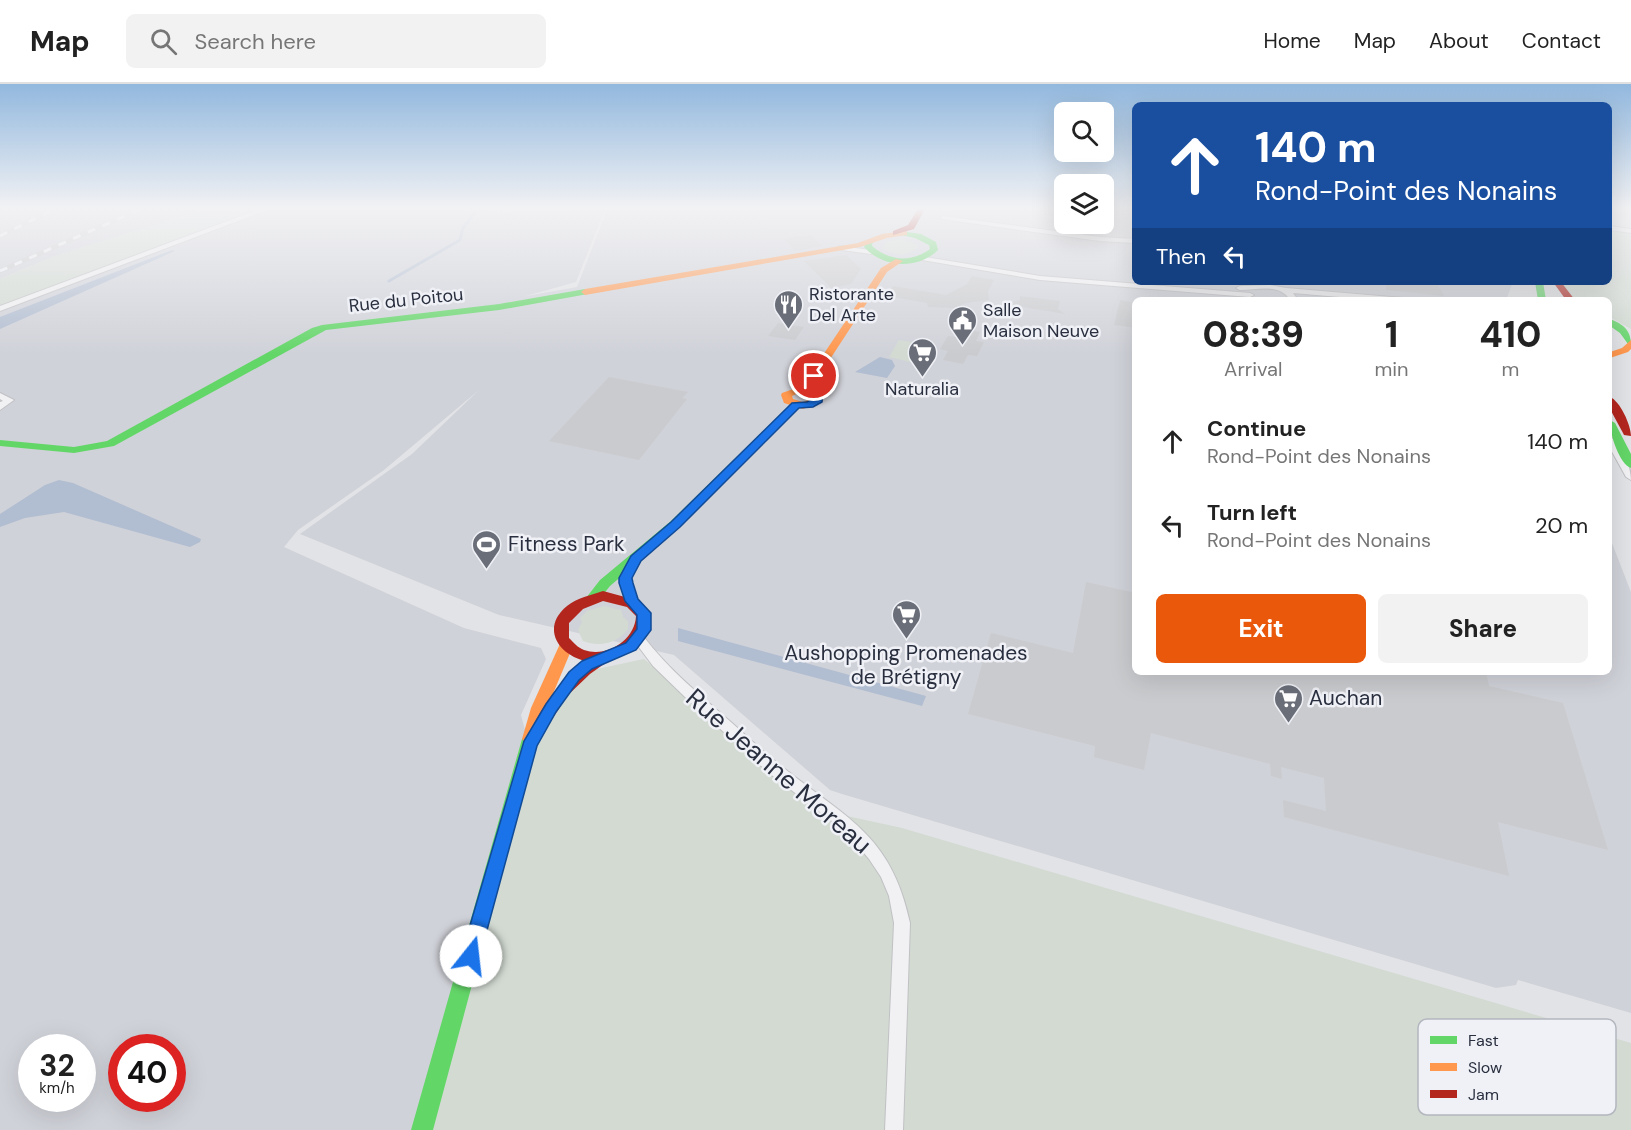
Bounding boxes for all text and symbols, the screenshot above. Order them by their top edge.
search box [126,14,546,68]
text: Map [30,23,90,60]
icon: search [147,25,180,58]
text: Search here [195,27,316,56]
text: Home [1263,27,1321,55]
text: Map [1354,27,1396,55]
text: About [1429,27,1489,55]
text: Contact [1522,27,1601,55]
map controls [1054,102,1114,234]
button: search [1054,102,1114,162]
text: 140 m [1255,120,1377,175]
icon: ahead [1156,126,1234,204]
text: Rond-Point des Nonains [1255,173,1557,208]
button: layers [1054,174,1114,234]
icon: left [1218,240,1251,273]
text: Then [1156,242,1206,271]
street label: Rue du Poitou [348,282,464,318]
place label: Ristorante Del Arte [809,282,894,327]
restaurant icon: Ristorante Del Arte [772,288,804,330]
place label: Salle Maison Neuve [983,298,1099,343]
public building icon: Salle Maison Neuve [946,304,978,346]
text: 08:39 [1203,311,1304,358]
text: 1 [1385,311,1398,358]
text: 410 [1479,311,1541,358]
supermarket icon: Naturalia [906,336,938,378]
pin [788,350,839,401]
text: Arrival [1224,356,1282,382]
text: min [1375,356,1409,382]
text: m [1501,356,1519,382]
icon: arrive [797,359,830,392]
place label: Naturalia [885,377,959,401]
text: Continue [1207,414,1306,443]
icon: ahead [1156,425,1189,458]
text: 140 m [1527,427,1588,456]
text: Rond-Point des Nonains [1207,443,1431,469]
text: Turn left [1207,498,1297,527]
icon: left [1156,509,1189,542]
text: 20 m [1535,511,1588,540]
text: Rond-Point des Nonains [1207,527,1431,553]
sports icon: Fitness Park [471,528,503,570]
place label: Fitness Park [508,530,625,558]
button: Exit [1156,594,1366,663]
button: Share [1378,594,1588,663]
supermarket icon: Aushopping Promenades de Brétigny [890,598,922,640]
place label: Aushopping Promenades de Brétigny [784,639,1028,691]
street label: Rue Jeanne Moreau [679,681,879,861]
supermarket icon: Auchan [1272,682,1304,724]
place label: Auchan [1309,684,1382,712]
position arrow [439,924,503,988]
legend [1418,1019,1616,1115]
text: Fast [1468,1030,1499,1051]
speed limit sign: 40 [108,1034,186,1112]
text: 32 [39,1046,75,1085]
text: Slow [1468,1057,1502,1078]
text: km/h [39,1078,75,1098]
text: Jam [1468,1084,1499,1105]

